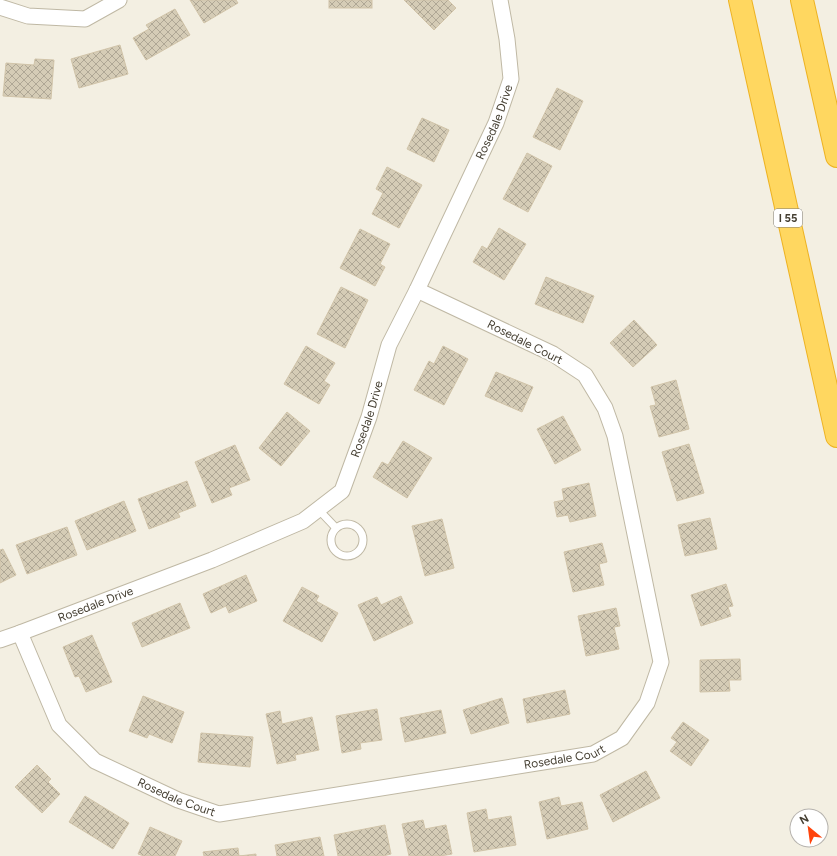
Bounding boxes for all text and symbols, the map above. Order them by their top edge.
street label: Rosedale Drive [473,82,516,162]
road number: I 55 [774,209,802,227]
street label: Rosedale Court [485,317,565,367]
street label: Rosedale Drive [348,379,386,459]
street label: Rosedale Drive [56,583,136,625]
street label: Rosedale Court [523,741,608,772]
street label: Rosedale Court [135,775,218,819]
north arrow [789,808,829,848]
text: N [798,812,811,827]

